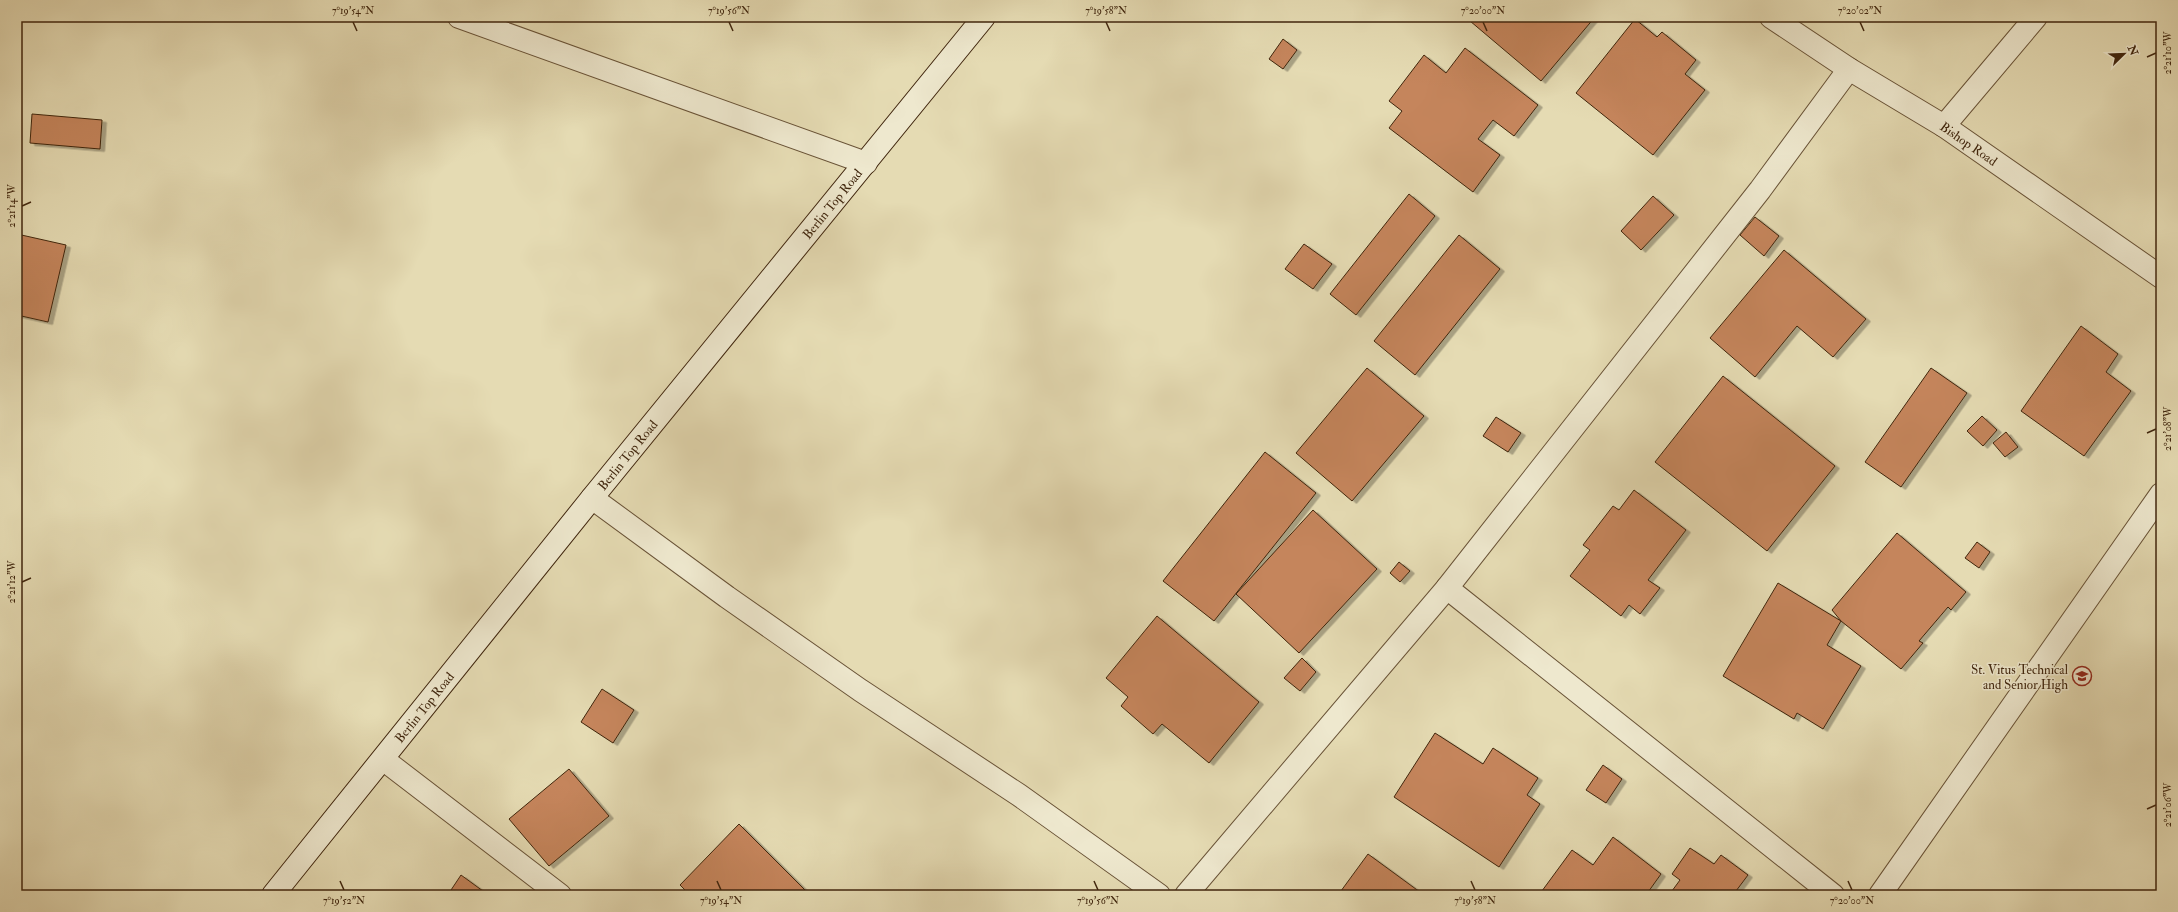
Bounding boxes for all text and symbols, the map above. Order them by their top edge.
text: 7°19'54"N [332,5,374,17]
text: 7°19'56"N [708,5,750,17]
text: 7°19'58"N [1085,5,1127,17]
text: 7°20'00"N [1461,5,1505,17]
text: 7°20'02"N [1838,5,1882,17]
text: 2°21'10"W [2162,31,2174,74]
north arrow [2104,34,2144,74]
text: N [2124,42,2141,58]
street label: Bishop Road [1937,119,2001,170]
street label: Berlin Top Road [799,166,866,243]
text: 2°21'14"W [6,184,18,228]
text: 2°21'08"W [2162,406,2174,451]
street label: Berlin Top Road [595,417,662,494]
text: 2°21'12"W [6,560,18,603]
place label: St. Vitus Technical and Senior High [1971,662,2069,693]
school or university icon: St. Vitus Technical and Senior High [2071,665,2093,687]
street label: Berlin Top Road [392,669,458,746]
text: 2°21'06"W [2162,782,2174,827]
text: 7°19'52"N [323,895,365,907]
text: 7°19'54"N [700,895,742,907]
text: 7°19'56"N [1077,895,1119,907]
text: 7°19'58"N [1454,895,1496,907]
text: 7°20'00"N [1830,895,1874,907]

